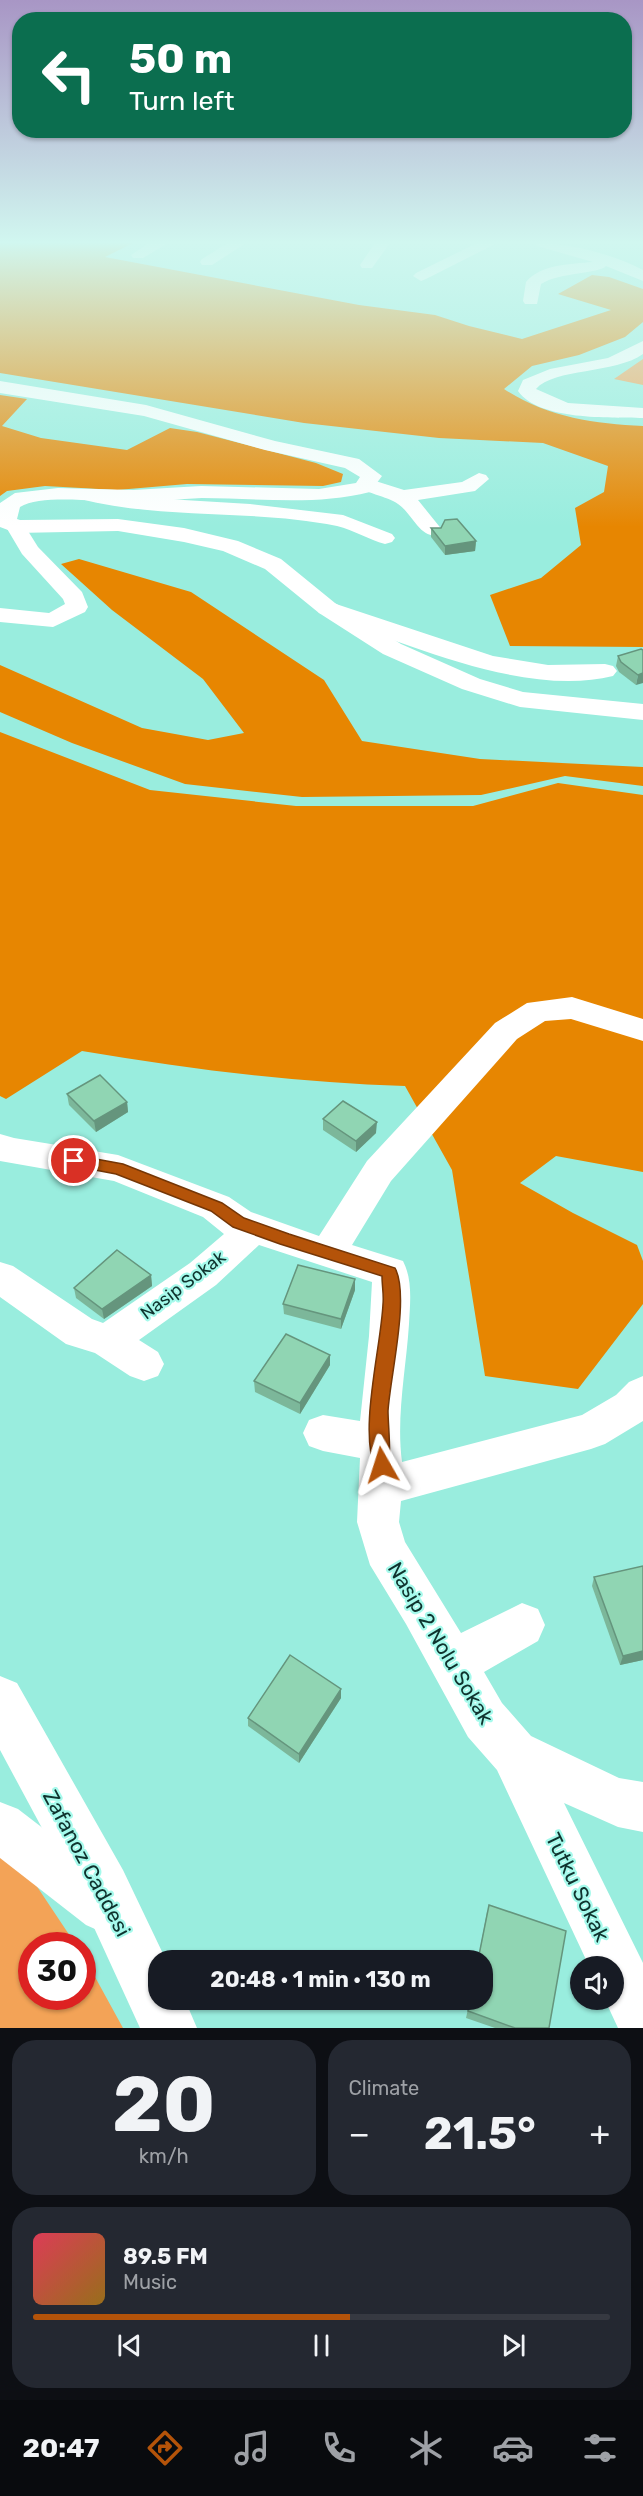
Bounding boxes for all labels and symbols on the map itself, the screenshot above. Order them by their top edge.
pin [48,1135,99,1186]
street label: Nasip Sokak [136,1245,231,1324]
position arrow [350,1433,414,1497]
street label: Nasip 2 Nolu Sokak [383,1557,499,1729]
street label: Zafanoz Caddesi [38,1786,136,1940]
street label: Tutku Sokak [541,1828,615,1946]
speed limit sign: 30 [18,1932,96,2010]

